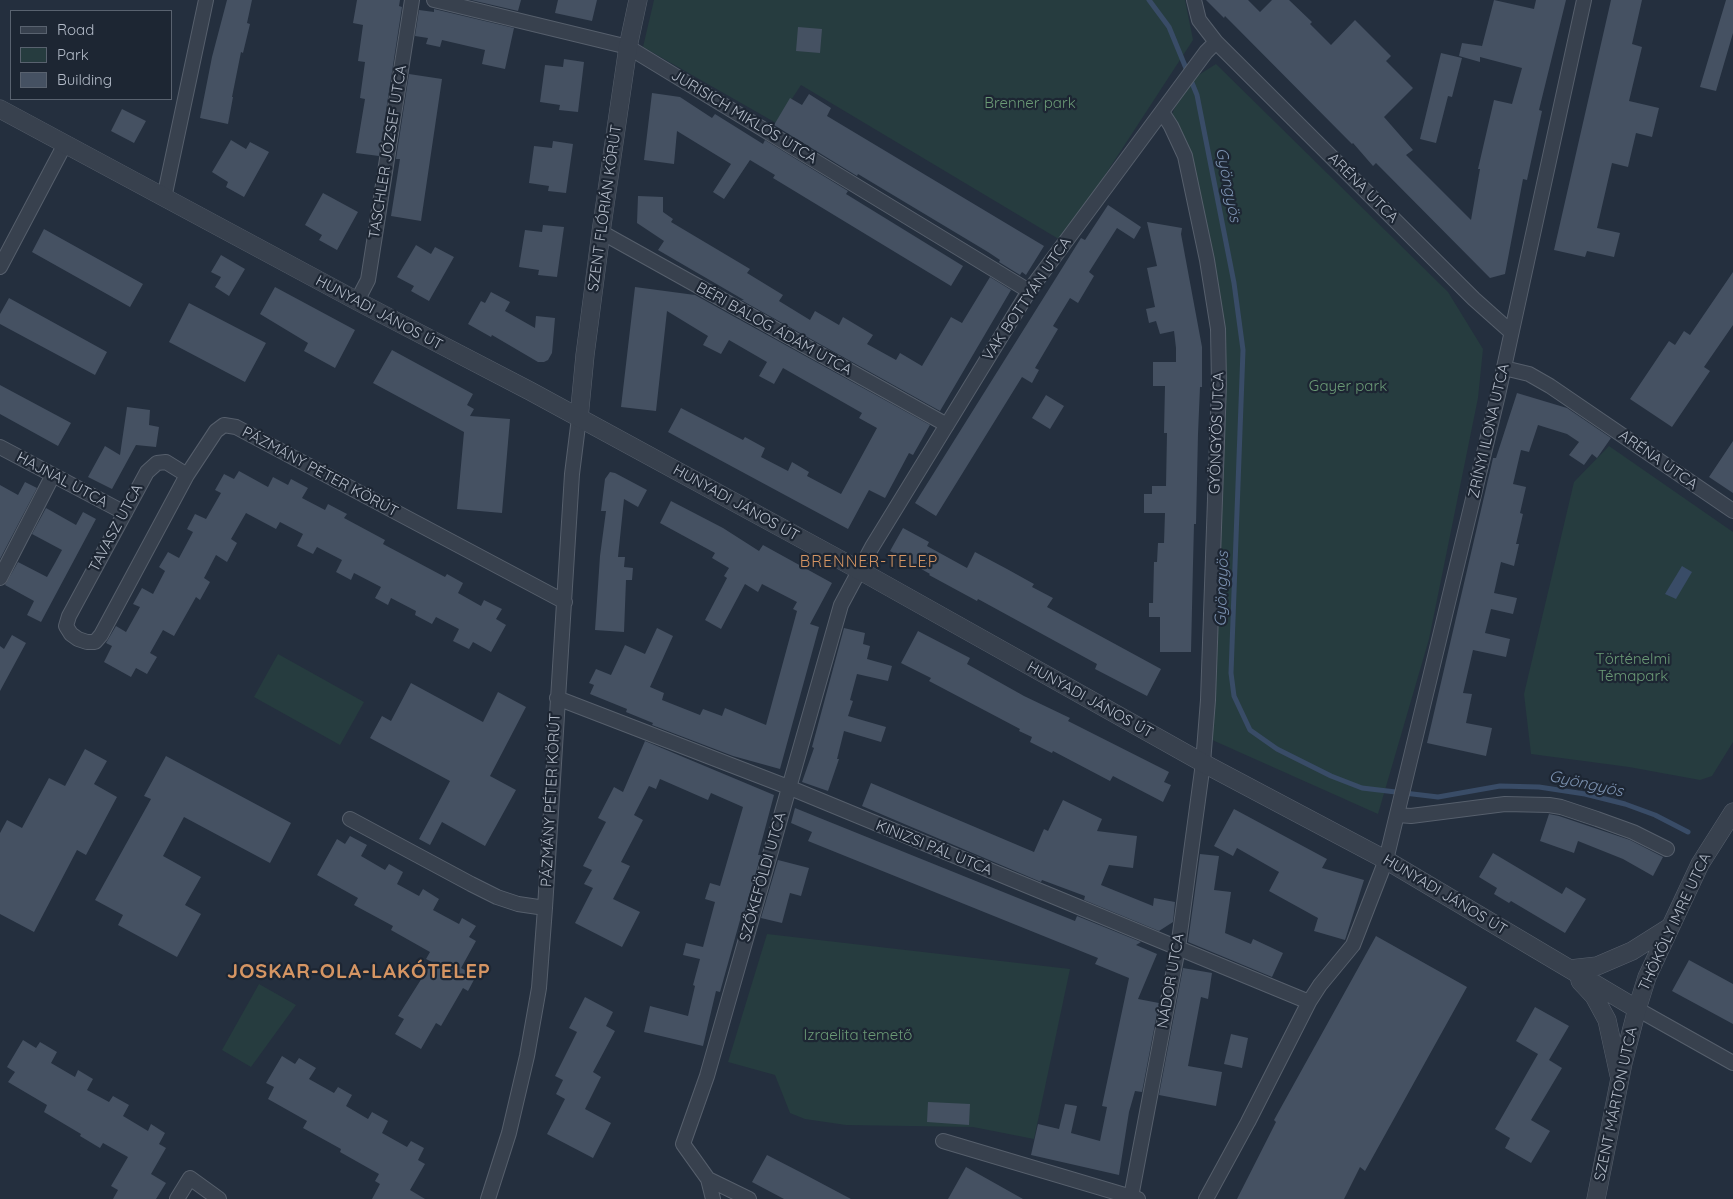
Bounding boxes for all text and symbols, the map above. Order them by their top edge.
legend [10,10,172,100]
text: Road [57,20,94,39]
text: Park [57,45,89,64]
street label: TASCHLER JÓZSEF UTCA [365,64,411,240]
street label: JURISICH MIKLÓS UTCA [668,66,820,168]
text: Building [57,70,112,89]
park label: Brenner park [984,94,1076,112]
street label: SZENT FLÓRIÁN KÖRÚT [584,123,626,293]
water label: Gyöngyös [1211,146,1245,224]
street label: ARÉNA UTCA [1324,149,1402,227]
street label: VAK BOTTYÁN UTCA [979,234,1075,364]
street label: HUNYADI JÁNOS ÚT [312,272,446,354]
street label: BÉRI BALOG ÁDÁM UTCA [693,279,855,379]
street label: ZRÍNYI ILONA UTCA [1465,362,1513,500]
street label: GYÖNGYÖS UTCA [1206,372,1228,494]
park label: Gayer park [1309,377,1387,395]
street label: PÁZMÁNY PÉTER KÖRÚT [239,423,401,521]
street label: ARÉNA UTCA [1615,426,1701,494]
street label: HAJNAL UTCA [13,448,111,512]
street label: HUNYADI JÁNOS ÚT [670,461,802,545]
street label: TAVASZ UTCA [85,481,147,575]
water label: Gyöngyös [1211,551,1233,627]
district label: BRENNER-TELEP [798,552,940,572]
park label: Történelmi Témapark [1596,650,1670,685]
street label: HUNYADI JÁNOS ÚT [1024,658,1156,742]
street label: PÁZMÁNY PÉTER KÖRÚT [537,712,565,888]
water label: Gyöngyös [1547,767,1625,801]
street label: SZŐKEFÖLDI UTCA [736,810,790,944]
street label: KINIZSI PÁL UTCA [873,816,995,880]
street label: THÖKÖLY IMRE UTCA [1635,850,1715,994]
street label: HUNYADI JÁNOS ÚT [1380,851,1510,939]
street label: NÁDOR UTCA [1154,932,1188,1030]
district label: JOSKAR-OLA-LAKÓTELEP [225,960,493,984]
street label: SZENT MÁRTON UTCA [1591,1025,1641,1183]
park label: Izraelita temető [804,1026,912,1044]

